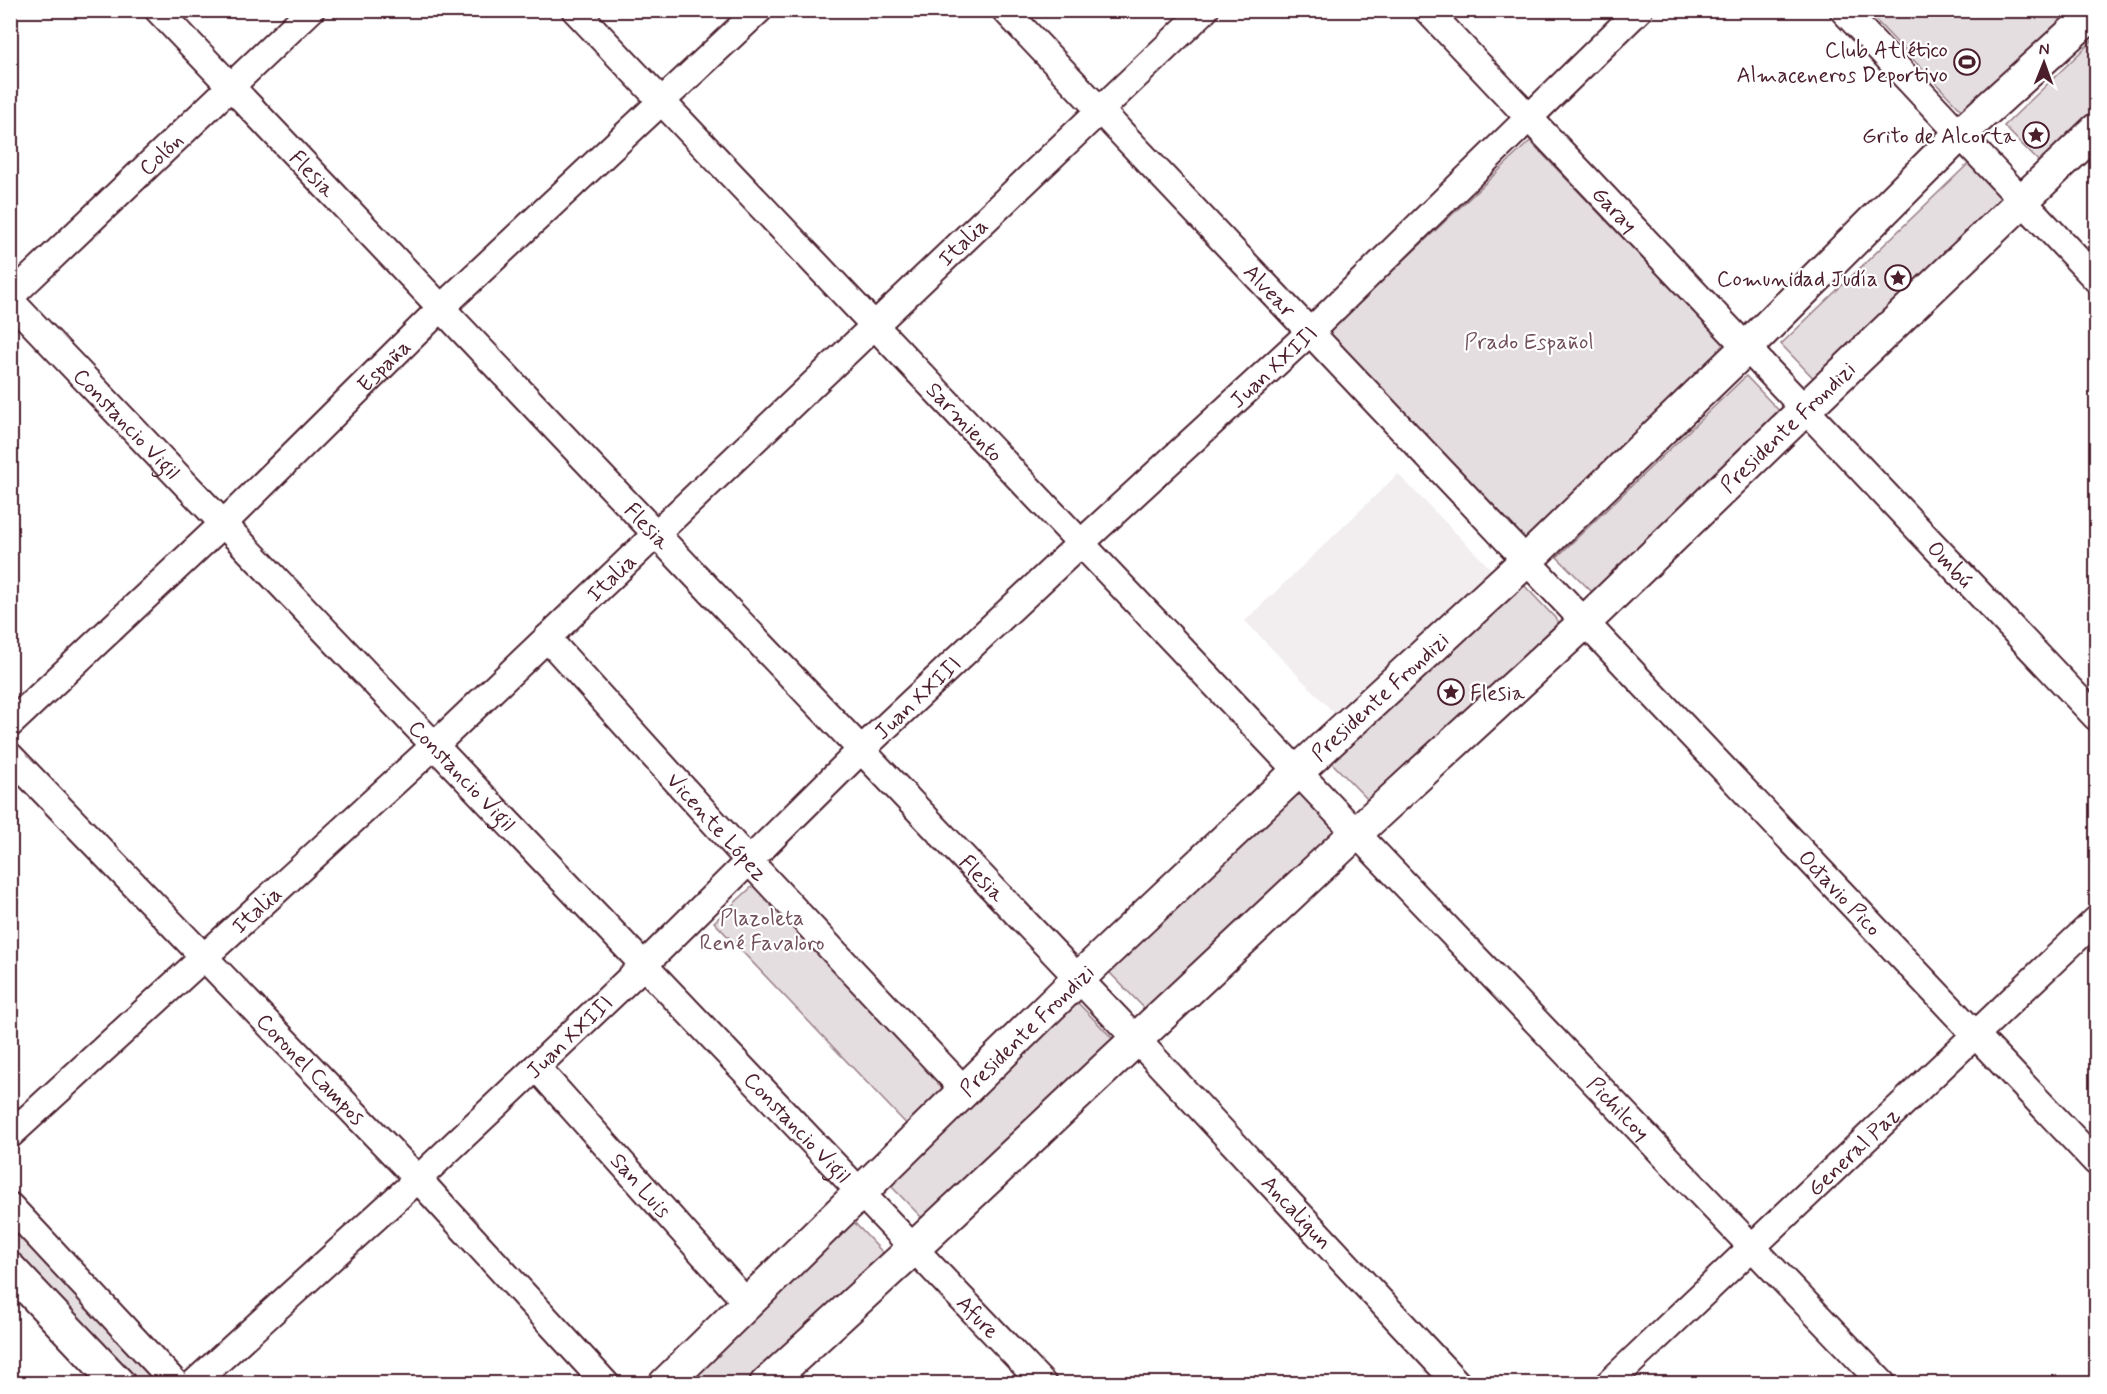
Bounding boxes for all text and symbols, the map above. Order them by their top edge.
north arrow [2014,33,2074,93]
place label: Club Atlético Almaceneros Deportivo [1736,37,1948,90]
text: N [2039,39,2050,60]
sports icon: Club Atlético Almaceneros Deportivo [1952,47,1982,77]
place icon: Grito de Alcorta [2021,120,2051,150]
place label: Grito de Alcorta [1862,123,2017,151]
street label: Colón [134,127,190,183]
street label: Flesia [282,145,341,205]
street label: Garay [1585,181,1643,240]
street label: Italia [933,213,995,273]
street label: Alvear [1237,259,1302,325]
place icon: Comunidad Judía [1883,263,1913,293]
place label: Comunidad Judía [1717,266,1878,294]
street label: Juan XXIII [1224,320,1324,415]
park label: Prado Español [1464,329,1594,357]
street label: España [352,334,418,399]
street label: Presidente Frondizi [1715,356,1862,500]
street label: Constancio Vigil [66,363,185,486]
street label: Sarmiento [919,377,1008,469]
street label: Flesia [617,497,676,557]
street label: Ombú [1920,535,1978,595]
street label: Italia [582,548,643,609]
street label: Presidente Frondizi [1306,627,1456,768]
street label: Juan XXIII [869,651,968,747]
place icon: Flesia [1436,677,1466,707]
place label: Flesia [1470,680,1526,708]
street label: Constancio Vigil [401,715,521,838]
street label: Vicente López [660,767,773,888]
street label: Octavio Pico [1791,844,1887,943]
street label: Flesia [952,849,1011,909]
street label: Italia [226,881,288,941]
park label: Plazoleta René Favaloro [699,905,825,958]
street label: Presidente Frondizi [954,959,1101,1103]
street label: Juan XXIII [521,990,620,1086]
street label: Coronel Campos [249,1008,371,1132]
street label: Constancio Vigil [737,1067,856,1190]
street label: Pichilcoy [1580,1071,1655,1147]
street label: General Paz [1802,1102,1906,1203]
street label: San Luis [603,1148,676,1225]
street label: Ancaligun [1254,1170,1337,1256]
street label: Afure [950,1290,1005,1346]

